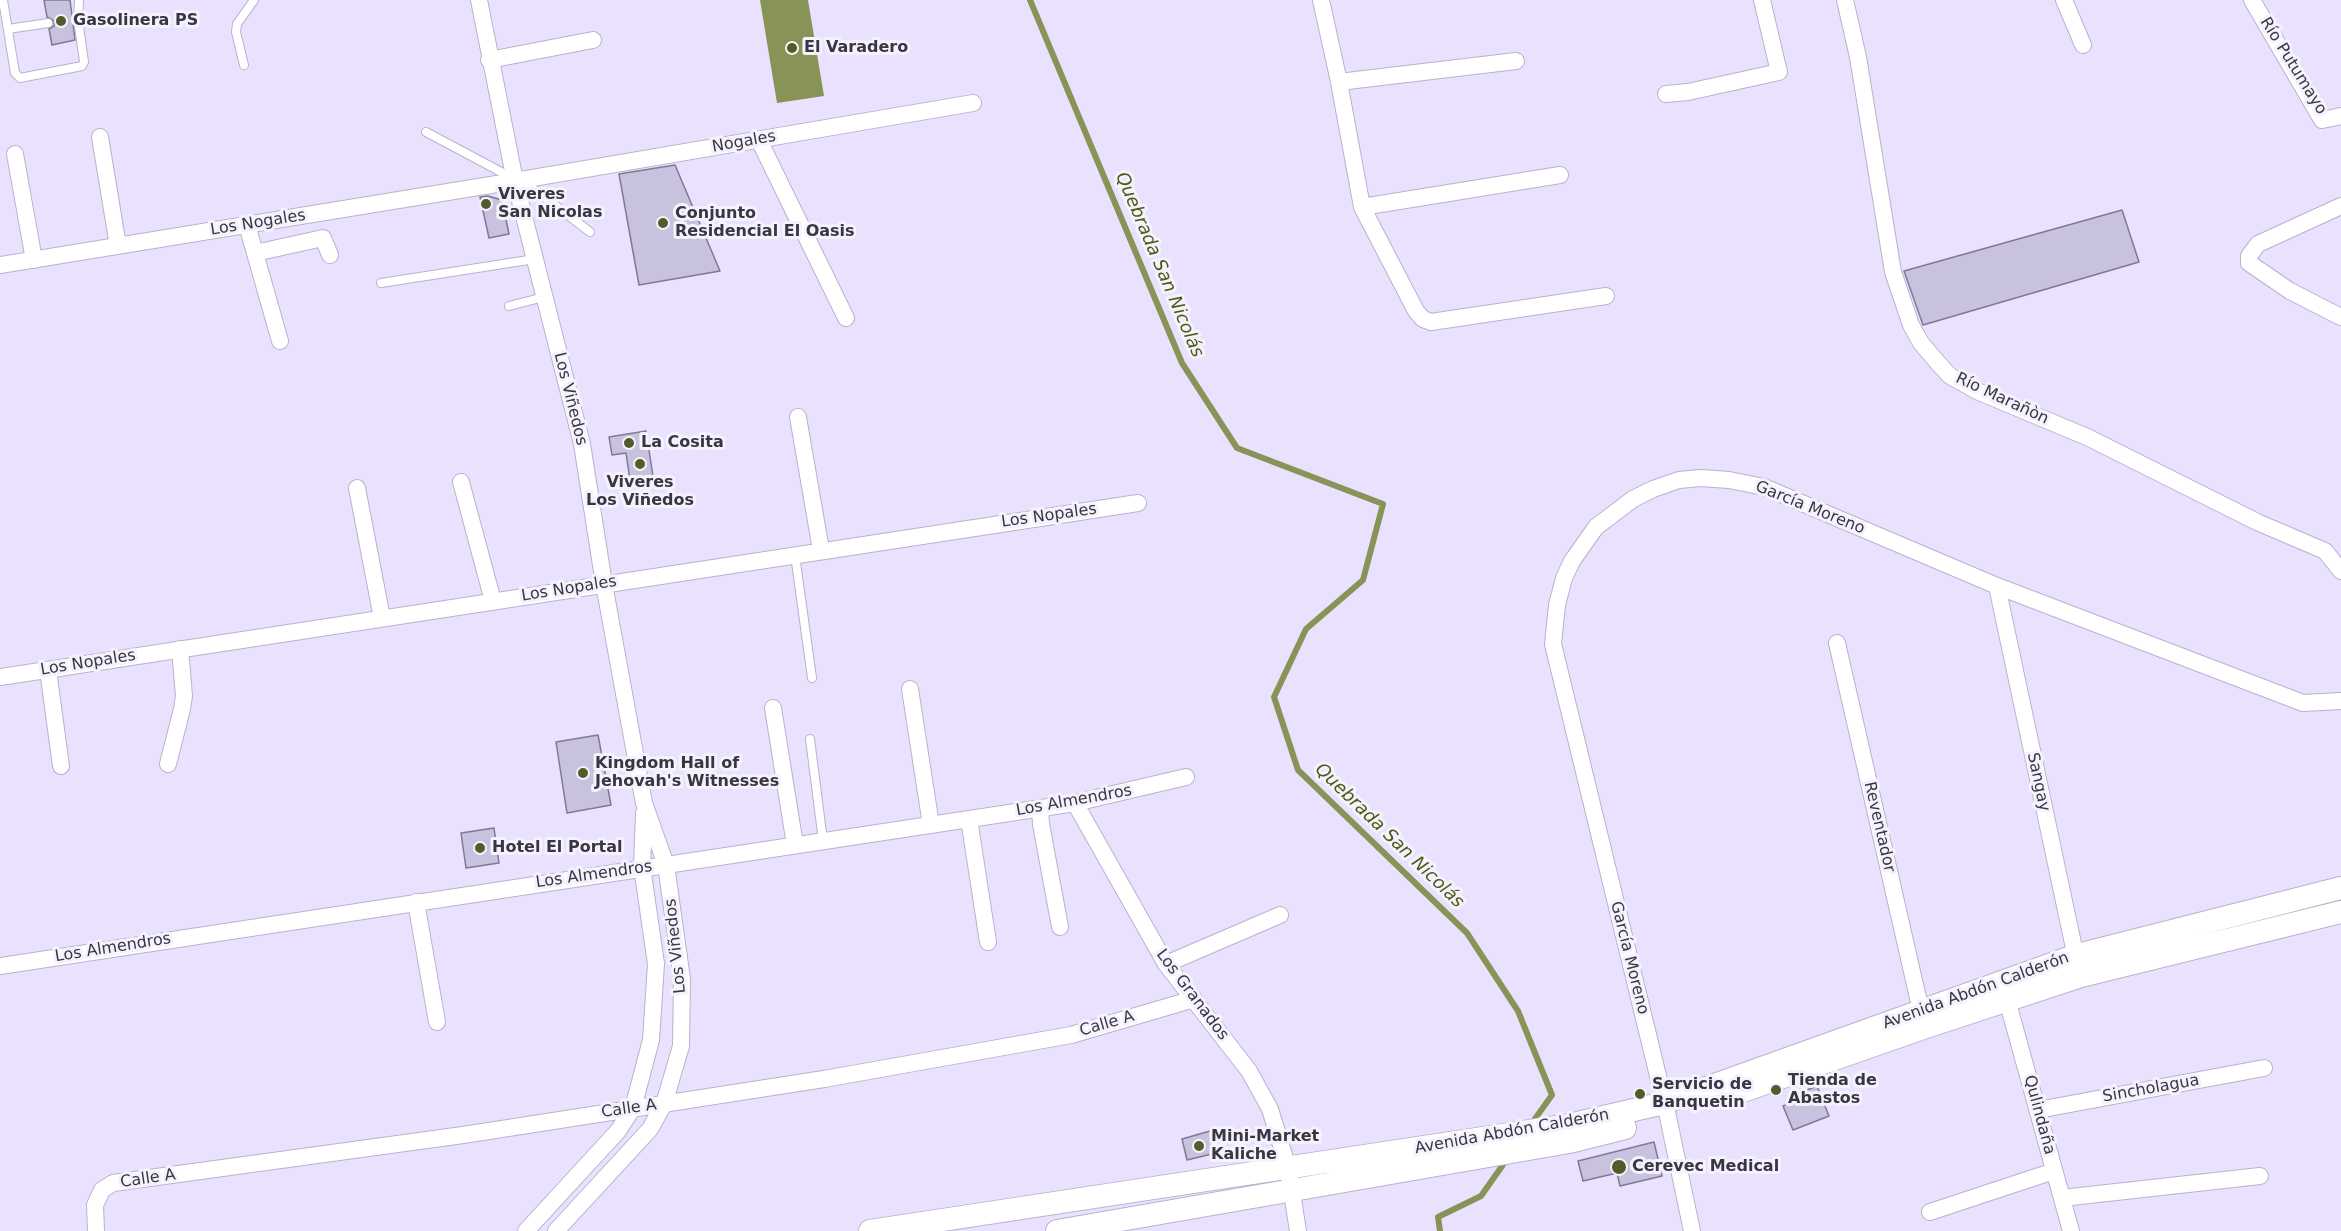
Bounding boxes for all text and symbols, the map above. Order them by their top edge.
place label: Gasolinera PS [73,11,198,31]
marker: Gasolinera PS [54,14,68,28]
street label: Río Putumayo [2255,14,2331,118]
place label: El Varadero [804,38,908,58]
marker: El Varadero [785,41,799,55]
street label: Nogales [711,127,777,157]
water label: Quebrada San Nicolás [1110,169,1208,361]
place label: Viveres San Nicolas [498,185,602,223]
marker: Viveres San Nicolas [479,197,493,211]
place label: Conjunto Residencial El Oasis [675,204,855,242]
street label: Los Nogales [209,206,307,240]
marker: Conjunto Residencial El Oasis [656,216,670,230]
street label: Los Viñedos [549,351,591,447]
street label: Río Marañòn [1952,369,2052,429]
place label: La Cosita [641,433,724,453]
marker: La Cosita [622,436,636,450]
marker: Viveres Los Viñedos [633,457,647,471]
place label: Viveres Los Viñedos [586,473,694,511]
street label: García Moreno [1753,477,1867,539]
street label: Los Nopales [1000,500,1098,532]
street label: Los Nopales [520,572,618,606]
street label: Los Nopales [39,646,137,680]
street label: Sangay [2022,751,2054,813]
place label: Kingdom Hall of Jehovah's Witnesses [595,754,779,792]
water label: Quebrada San Nicolás [1310,759,1468,913]
marker: Kingdom Hall of Jehovah's Witnesses [576,766,590,780]
street label: Reventador [1859,780,1899,874]
street label: Los Almendros [1015,781,1133,821]
place label: Hotel El Portal [492,838,622,858]
marker: Hotel El Portal [473,841,487,855]
street label: Los Almendros [535,857,653,893]
street label: Los Viñedos [661,898,691,994]
street label: García Moreno [1606,899,1652,1017]
street label: Los Almendros [54,929,172,967]
street label: Los Granados [1152,946,1232,1044]
street label: Avenida Abdón Calderón [1880,948,2072,1034]
street label: Calle A [1078,1007,1136,1041]
place label: Tienda de Abastos [1788,1071,1877,1109]
street label: Sincholagua [2101,1071,2201,1107]
street label: Qulindaña [2019,1073,2059,1157]
place label: Servicio de Banquetin [1652,1075,1752,1113]
marker: Tienda de Abastos [1769,1083,1783,1097]
marker: Servicio de Banquetin [1633,1087,1647,1101]
street label: Calle A [600,1096,658,1122]
street label: Avenida Abdón Calderón [1413,1105,1611,1159]
place label: Mini-Market Kaliche [1211,1127,1319,1165]
marker: Mini-Market Kaliche [1192,1139,1206,1153]
place label: Cerevec Medical [1632,1157,1779,1177]
marker: Cerevec Medical [1610,1158,1628,1176]
street label: Calle A [119,1166,177,1192]

